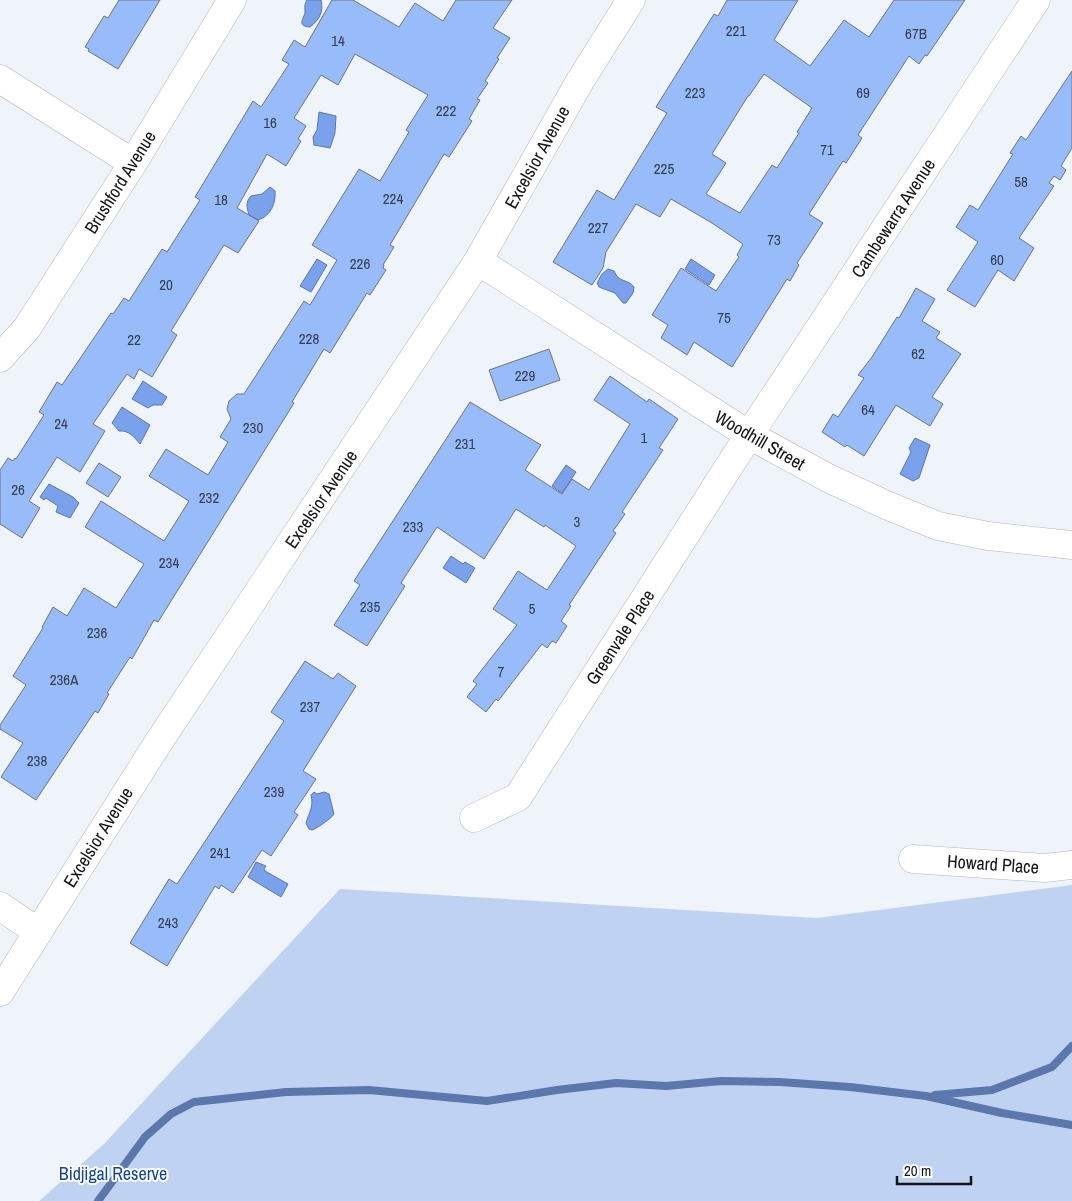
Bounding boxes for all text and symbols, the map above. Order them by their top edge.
house number: 221 [726,20,746,41]
house number: 67B [905,23,927,44]
house number: 14 [331,30,345,51]
house number: 223 [685,82,705,103]
house number: 69 [856,82,870,103]
house number: 222 [436,100,456,121]
street label: Excelsior Avenue [498,101,576,213]
house number: 16 [263,112,277,133]
street label: Brushford Avenue [78,126,162,238]
house number: 71 [820,139,834,160]
street label: Cambewarra Avenue [845,154,941,282]
house number: 225 [654,158,674,179]
house number: 58 [1014,171,1028,192]
house number: 224 [383,188,403,209]
house number: 18 [214,189,228,210]
house number: 227 [588,217,608,238]
house number: 73 [767,229,781,250]
house number: 60 [990,249,1004,270]
house number: 226 [350,253,370,274]
house number: 20 [159,274,173,295]
house number: 75 [717,307,731,328]
house number: 228 [299,328,319,349]
house number: 22 [127,329,141,350]
house number: 62 [911,343,925,364]
house number: 229 [515,365,535,386]
house number: 64 [861,399,875,420]
street label: Woodhill Street [710,404,810,476]
house number: 24 [54,413,68,434]
house number: 230 [243,417,263,438]
house number: 1 [641,427,648,448]
house number: 231 [455,433,475,454]
street label: Excelsior Avenue [279,445,363,553]
house number: 26 [11,479,25,500]
house number: 232 [199,487,219,508]
house number: 3 [574,511,581,532]
house number: 233 [403,516,423,537]
house number: 234 [159,552,179,573]
street label: Greenvale Place [580,584,660,690]
house number: 235 [360,596,380,617]
house number: 5 [529,598,536,619]
house number: 236 [87,622,107,643]
house number: 7 [498,661,505,682]
house number: 236A [50,669,79,690]
house number: 237 [300,696,320,717]
house number: 238 [27,750,47,771]
house number: 239 [264,781,284,802]
street label: Excelsior Avenue [57,782,139,892]
house number: 241 [210,842,230,863]
street label: Howard Place [946,848,1040,880]
house number: 243 [158,912,178,933]
scale bar [897,1154,971,1186]
text: 20 m [904,1160,931,1181]
park label: Bidjigal Reserve [59,1161,167,1186]

